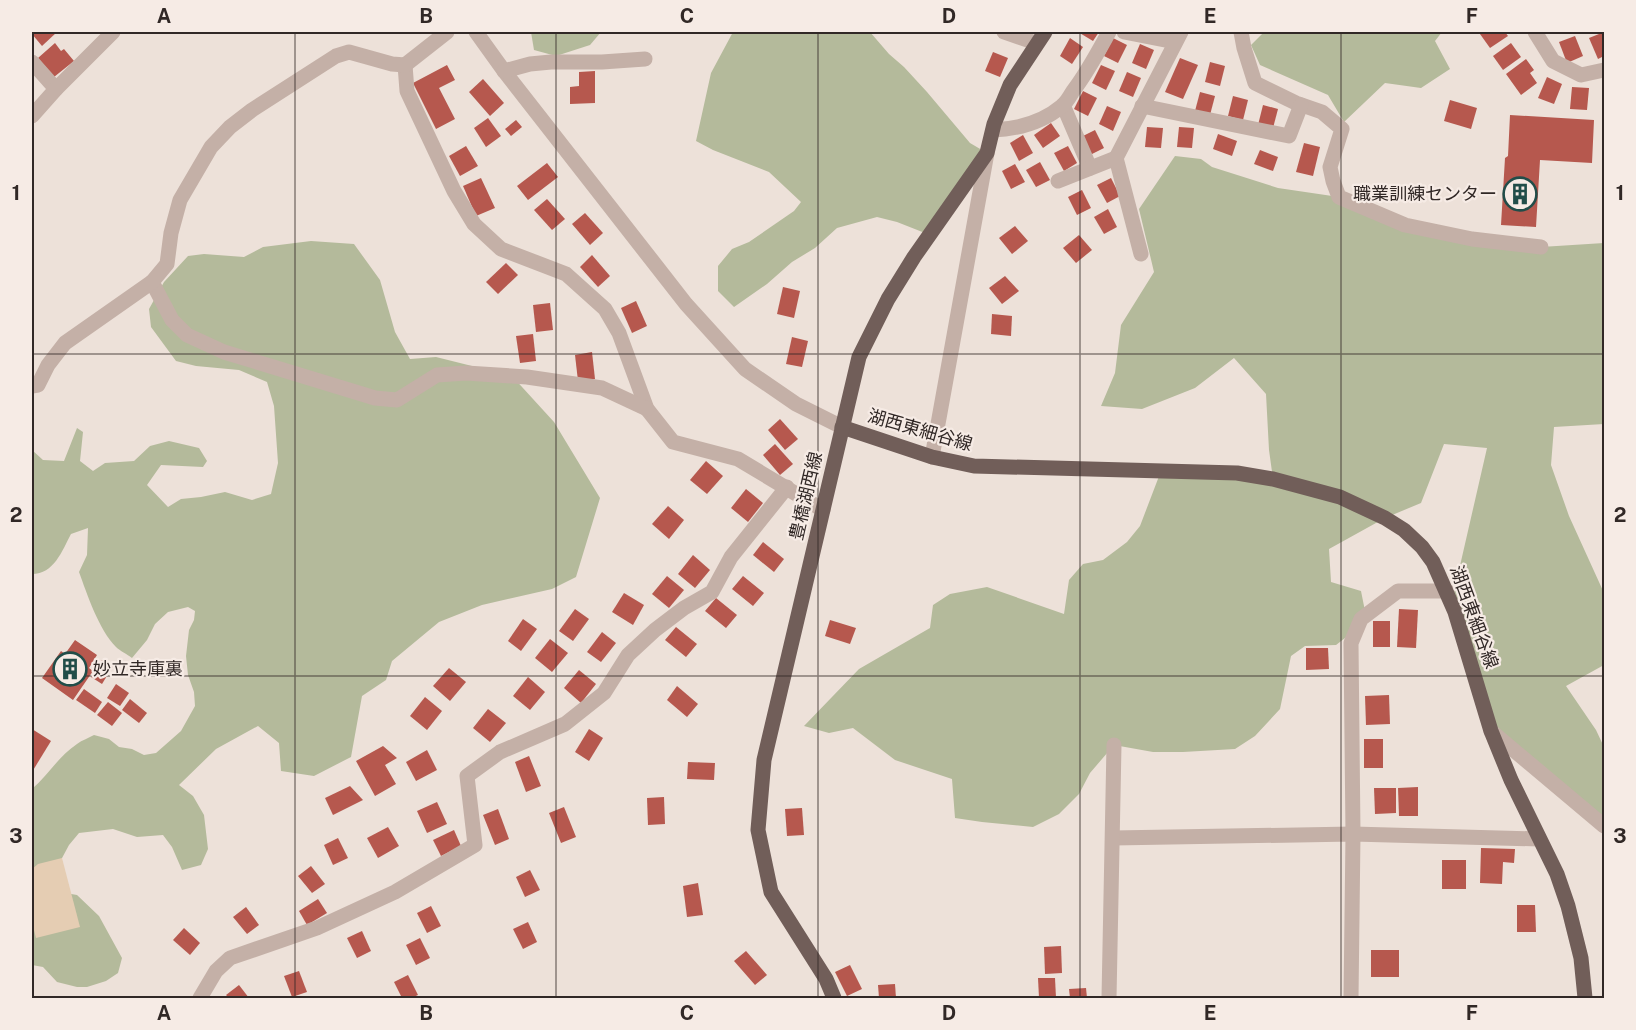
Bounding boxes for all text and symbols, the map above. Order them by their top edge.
text: A [157,4,171,28]
text: B [419,4,433,28]
text: C [680,4,694,28]
text: D [942,4,956,28]
text: E [1204,4,1216,28]
text: F [1466,4,1478,28]
building icon: 職業訓練センター [1502,176,1538,212]
text: 1 [12,181,20,205]
text: 1 [1616,181,1624,205]
place label: 職業訓練センター [1353,183,1497,204]
street label: 湖西東細谷線 [865,405,975,454]
street label: 豊橋湖西線 [785,450,826,542]
text: 2 [10,503,22,527]
text: 2 [1614,503,1626,527]
street label: 湖西東細谷線 [1446,562,1503,671]
building icon: 妙立寺庫裏 [52,651,88,687]
place label: 妙立寺庫裏 [93,658,183,679]
text: 3 [9,824,23,848]
text: 3 [1613,824,1627,848]
text: A [157,1001,171,1025]
text: B [419,1001,433,1025]
text: C [680,1001,694,1025]
text: D [942,1001,956,1025]
text: E [1204,1001,1216,1025]
text: F [1466,1001,1478,1025]

